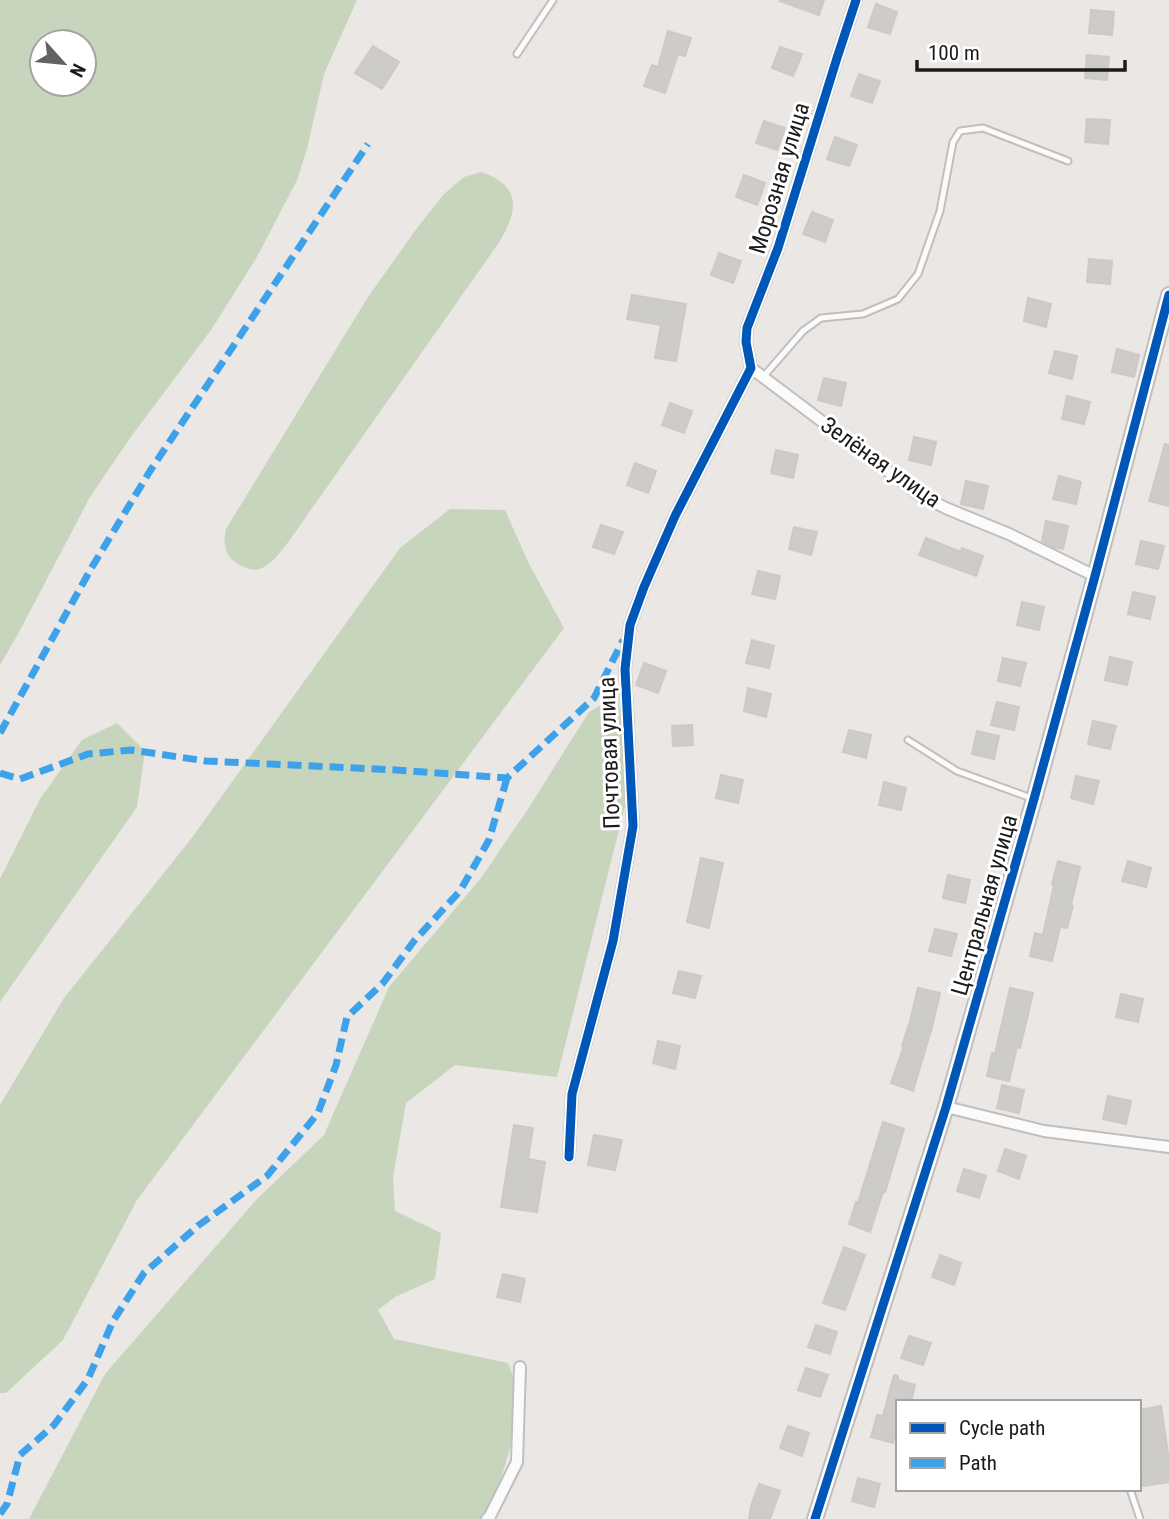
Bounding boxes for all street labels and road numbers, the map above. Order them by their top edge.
street label: Морозная улица [744,99,815,257]
street label: Зелёная улица [816,411,946,514]
street label: Почтовая улица [593,676,626,830]
street label: Центральная улица [946,812,1023,999]

